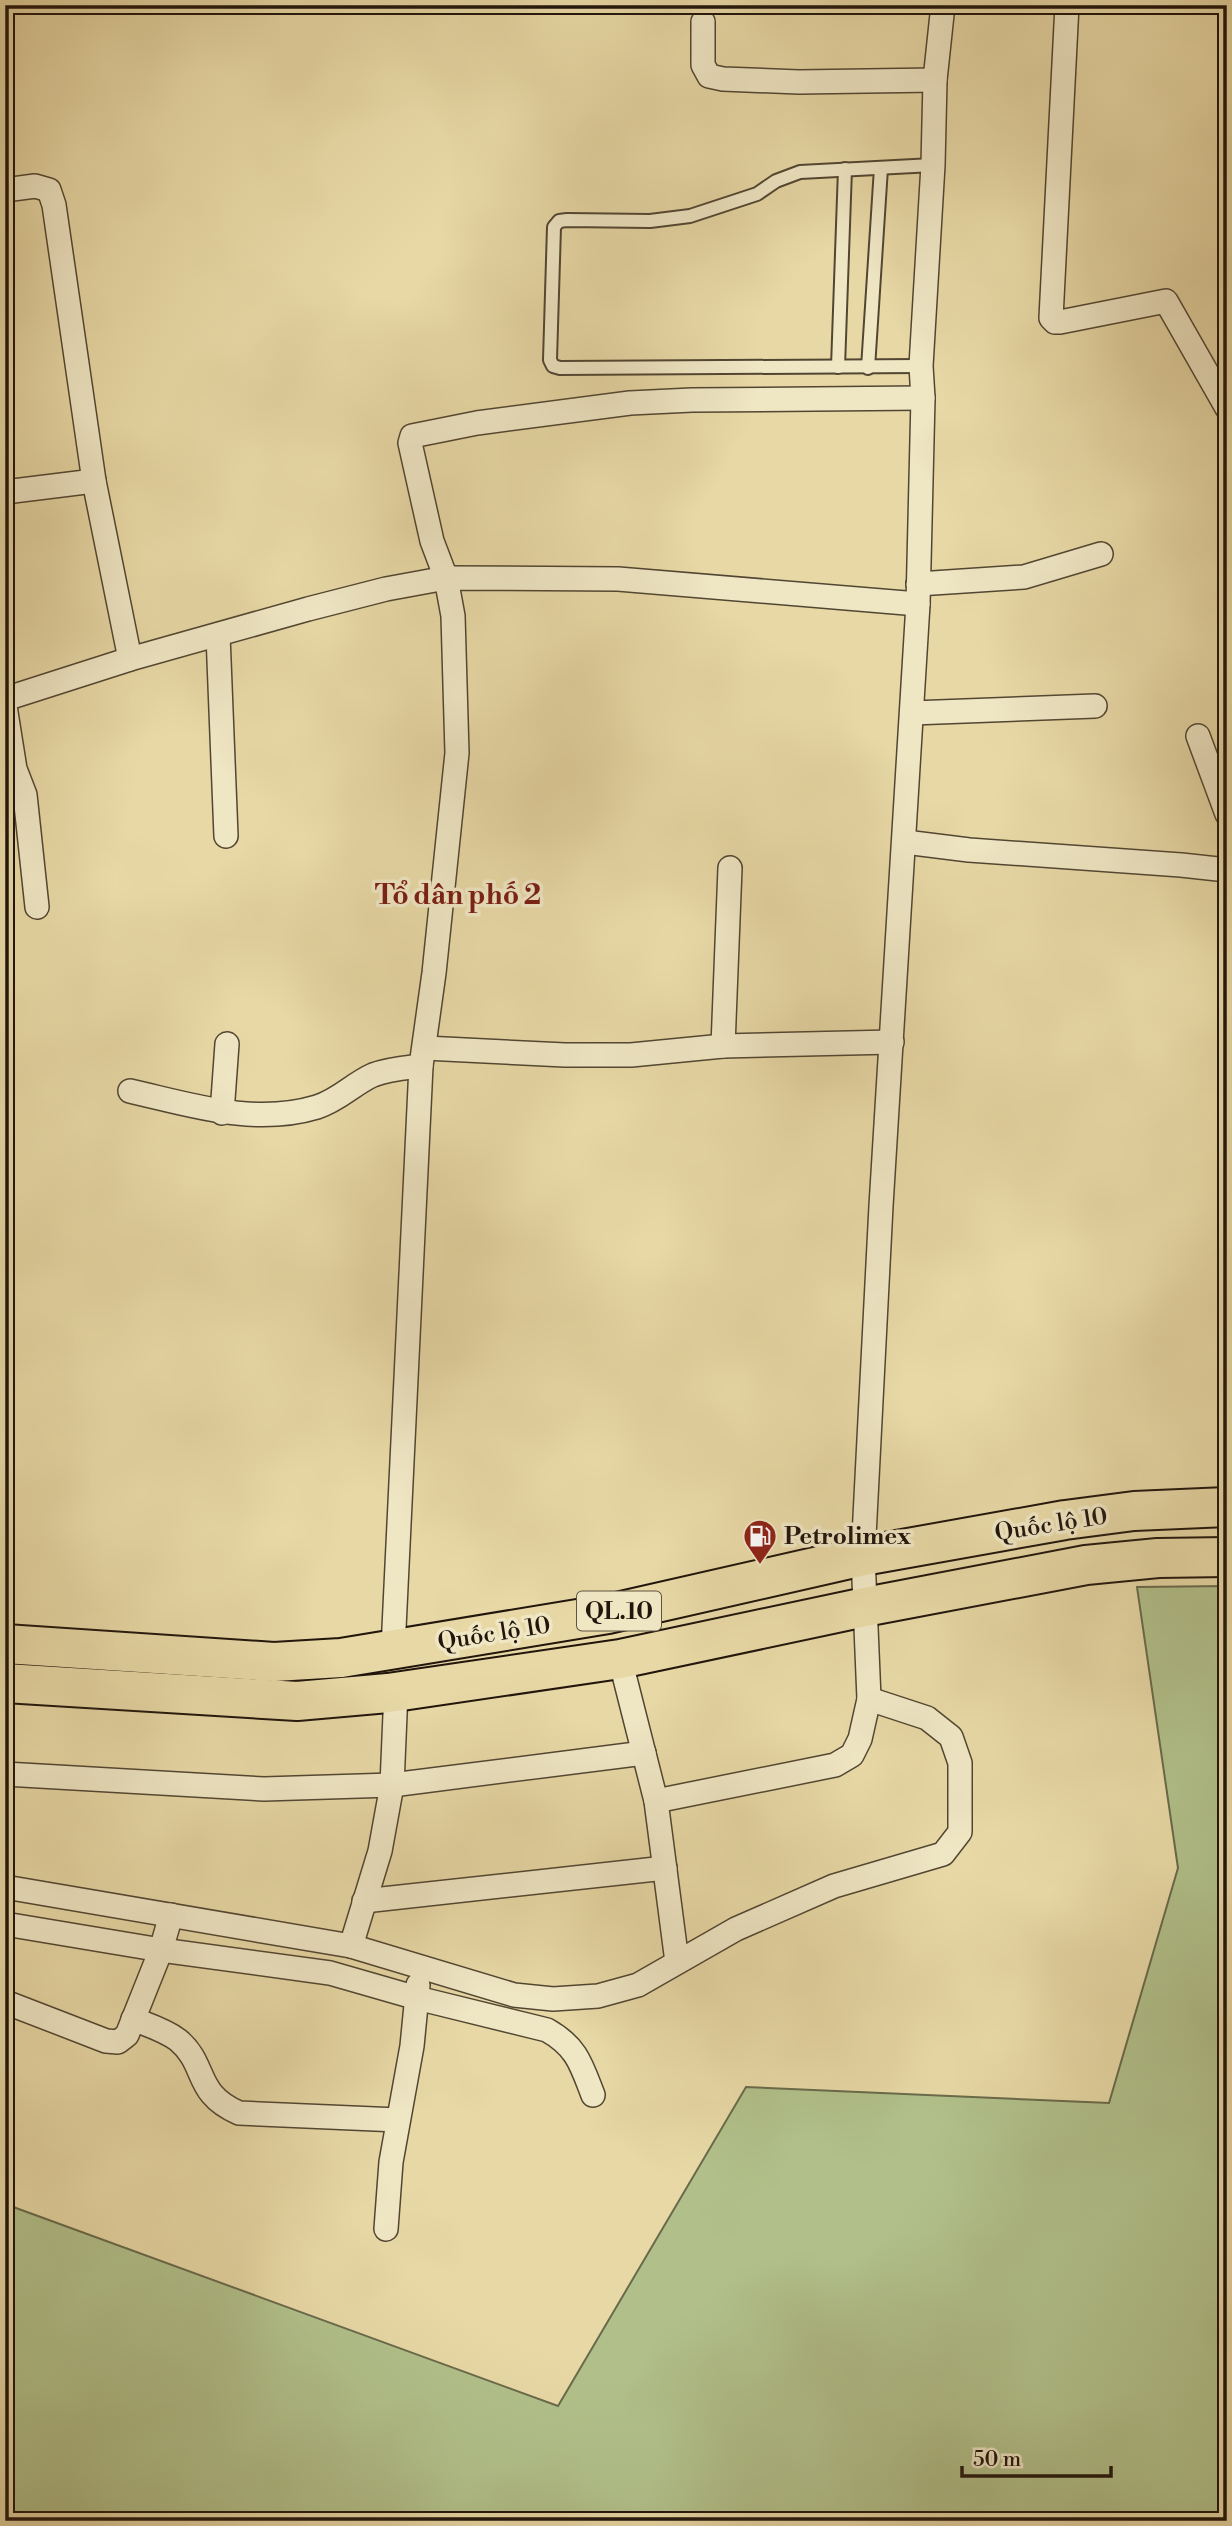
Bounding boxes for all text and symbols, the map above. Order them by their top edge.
district label: Tổ dân phố 2 [375,878,541,913]
street label: Quốc lộ 10 [992,1501,1110,1549]
fuel station icon: Petrolimex [741,1517,779,1566]
place label: Petrolimex [784,1522,911,1552]
road number: QL.10 [577,1592,661,1630]
street label: Quốc lộ 10 [435,1610,553,1658]
scale bar [962,2435,1111,2479]
text: 50 m [973,2447,1021,2473]

